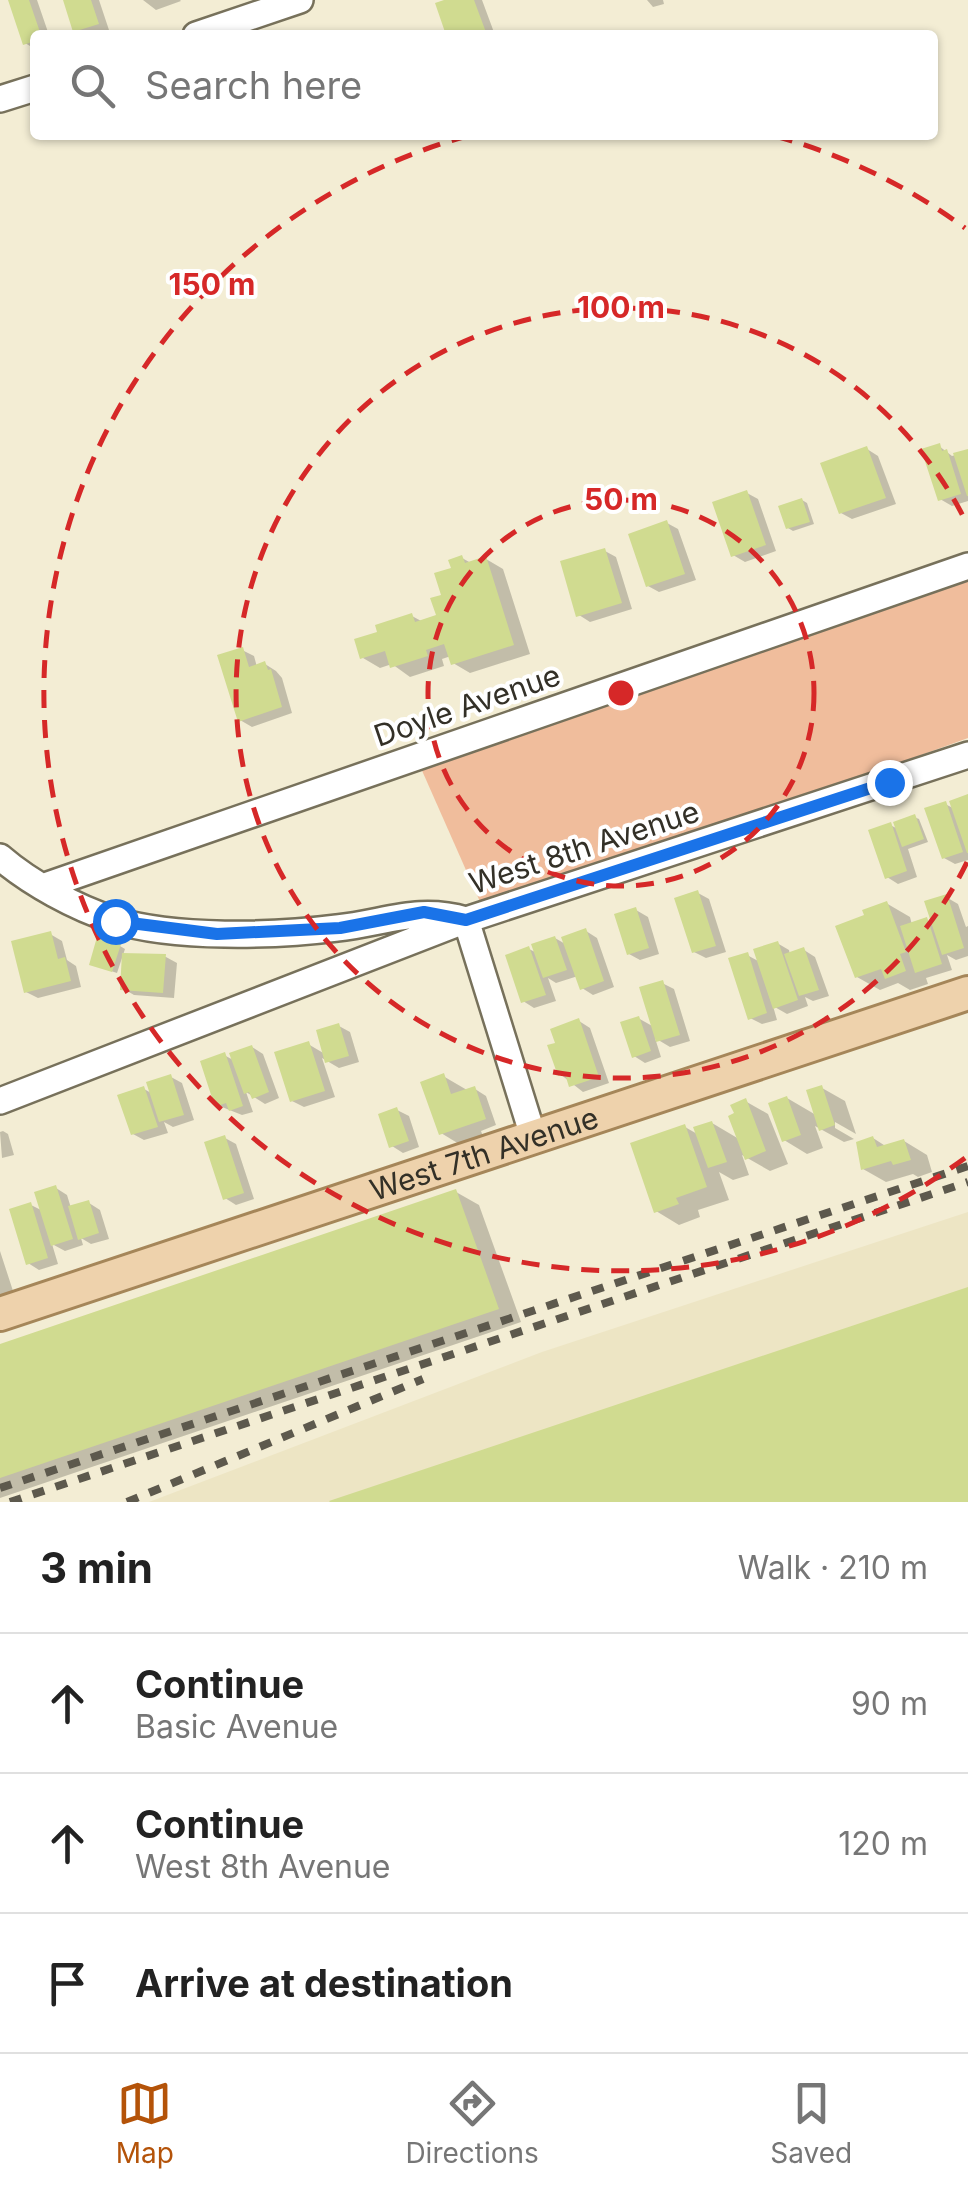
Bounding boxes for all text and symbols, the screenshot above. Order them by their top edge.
search box [30,30,938,140]
icon: search [65,58,120,113]
text: Search here [145,62,362,108]
text: 150 m [169,266,255,302]
text: 100 m [577,289,665,325]
text: 50 m [584,481,658,517]
street label: Doyle Avenue [369,656,565,754]
centre of rings [603,675,639,711]
route end [867,760,913,806]
street label: West 8th Avenue [465,793,703,901]
route start [93,899,139,945]
street label: West 7th Avenue [365,1099,603,1208]
text: 3 min [40,1542,153,1593]
text: Walk · 210 m [738,1548,928,1587]
text: Continue [135,1661,304,1707]
icon: ahead [40,1676,95,1731]
text: 90 m [851,1684,928,1723]
text: Basic Avenue [135,1707,338,1746]
text: Continue [135,1801,304,1847]
icon: ahead [40,1816,95,1871]
text: 120 m [838,1824,928,1863]
text: West 8th Avenue [135,1847,391,1886]
icon: arrive [40,1956,95,2011]
text: Arrive at destination [135,1960,513,2006]
tab: Map [116,2076,174,2170]
tab: Directions [405,2076,539,2170]
tab: Saved [770,2076,852,2170]

